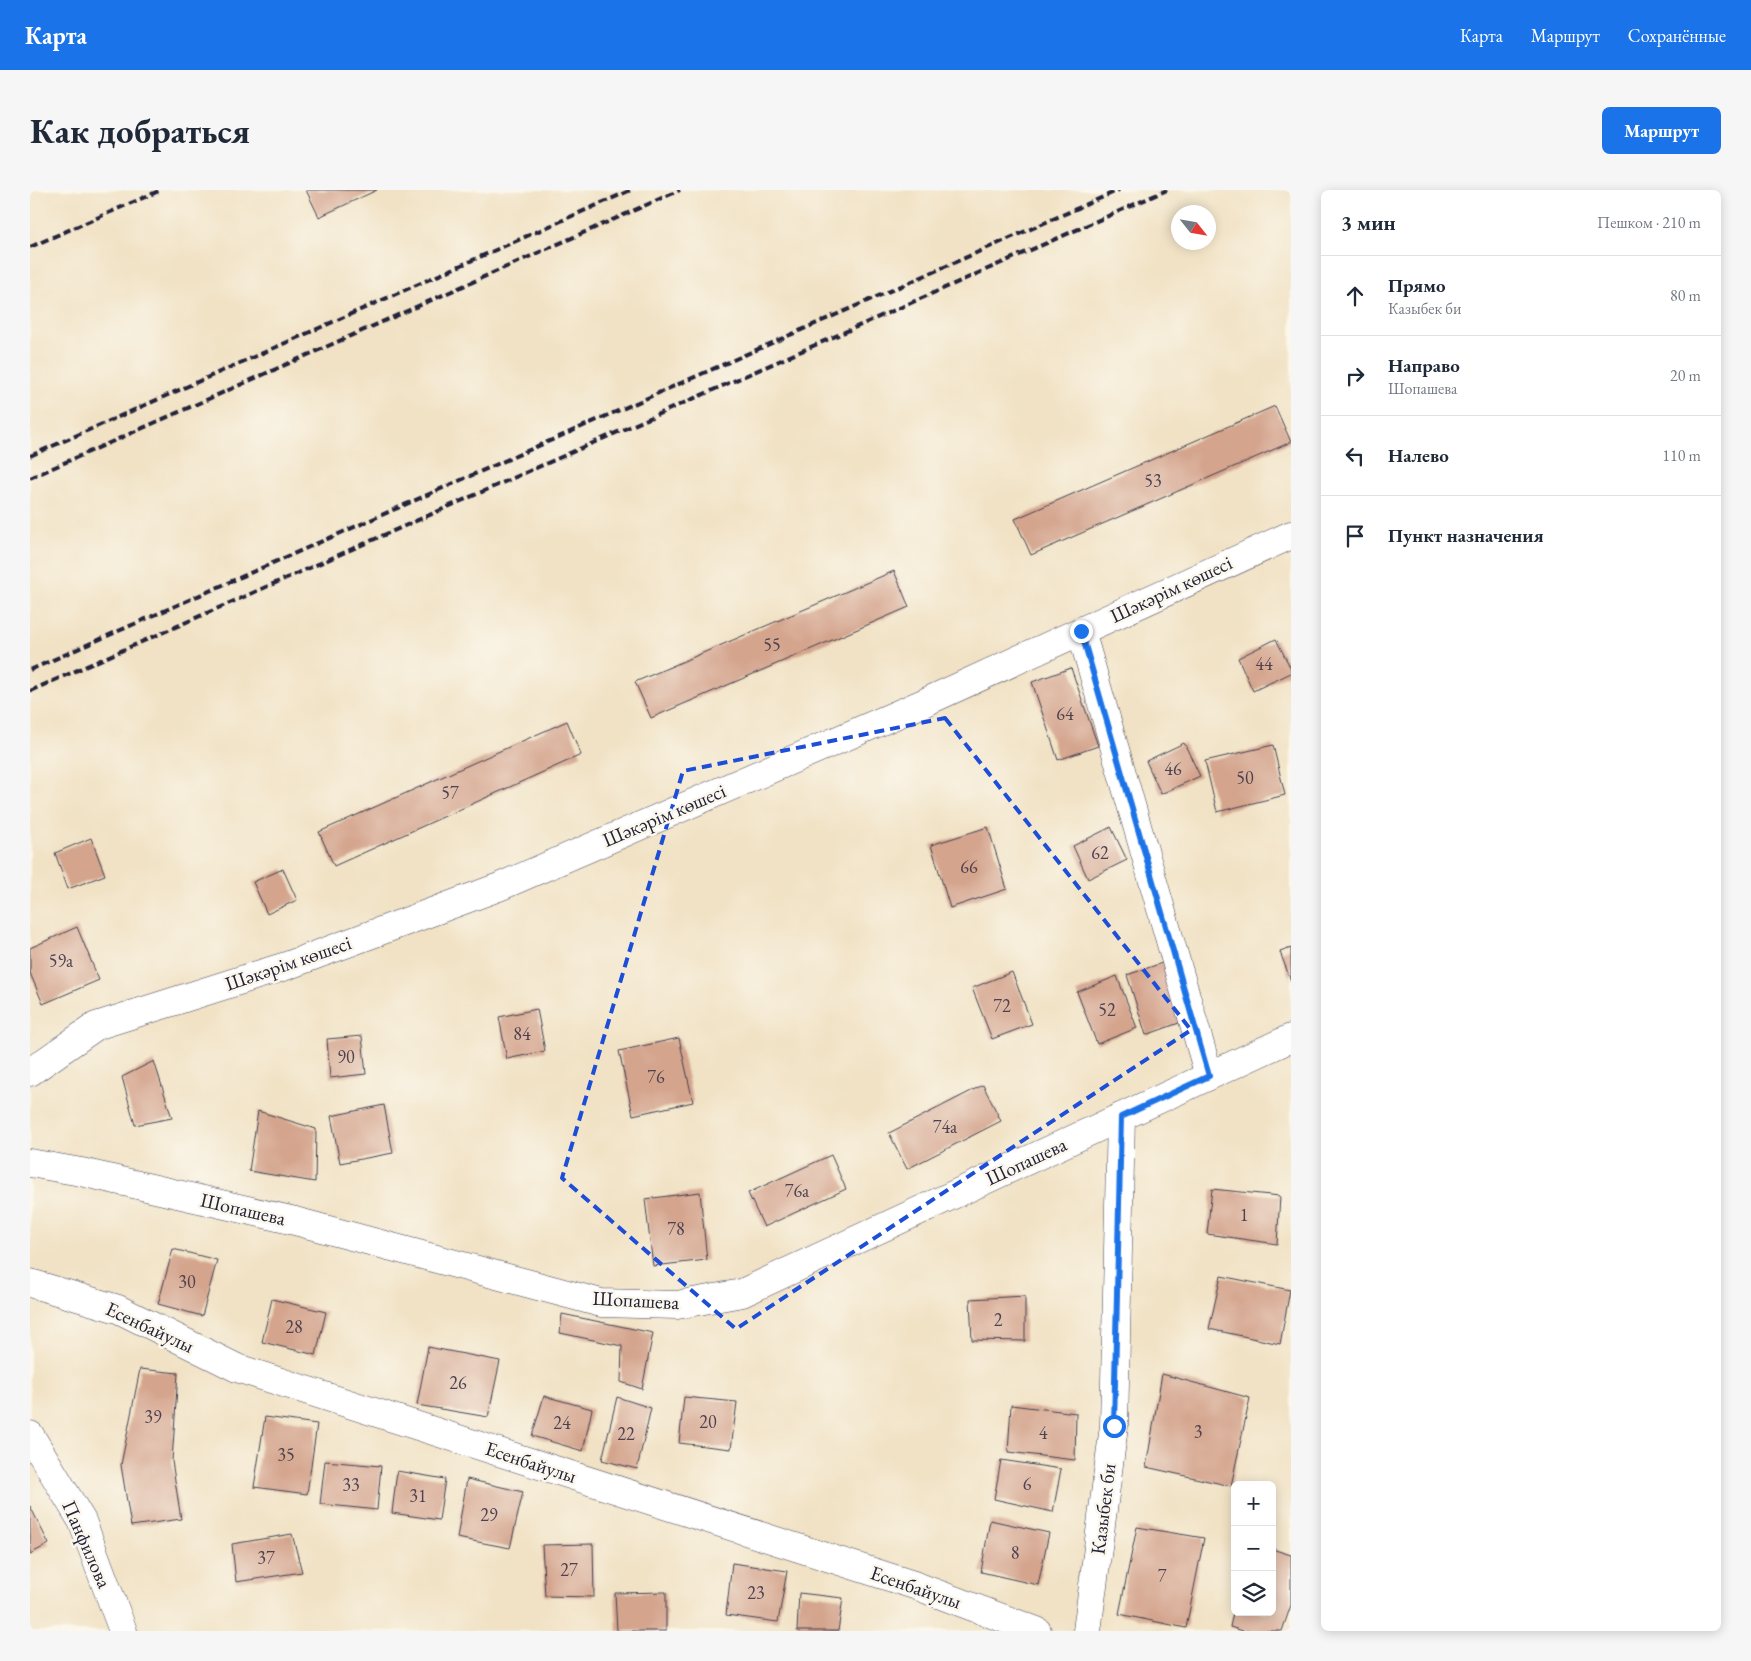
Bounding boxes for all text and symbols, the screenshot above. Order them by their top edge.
text: Карта [25,20,87,51]
text: Карта [1460,24,1503,47]
text: Маршрут [1531,24,1600,47]
text: Сохранённые [1628,24,1726,47]
button: Маршрут [1602,107,1721,154]
text: Как добраться [30,108,250,153]
north arrow [1171,205,1216,250]
text: 3 мин [1341,209,1396,236]
text: Пешком · 210 m [1597,212,1701,233]
text: Прямо [1388,273,1446,298]
icon: ahead [1341,282,1369,310]
text: 80 m [1670,285,1701,306]
text: Казыбек би [1388,298,1461,319]
text: Направо [1388,353,1460,378]
icon: right [1341,362,1369,390]
text: 20 m [1670,365,1701,386]
text: Шопашева [1388,378,1457,399]
icon: left [1341,442,1369,470]
text: Налево [1388,443,1449,468]
text: 110 m [1662,445,1701,466]
house number: 53 [1144,469,1162,492]
icon: arrive [1341,522,1369,550]
text: Пункт назначения [1388,523,1544,548]
street label: Шәкәрім көшесі [1106,549,1236,629]
route end [1070,620,1093,643]
house number: 55 [763,633,781,656]
house number: 44 [1255,652,1273,675]
house number: 64 [1056,702,1074,725]
house number: 46 [1164,757,1182,780]
house number: 50 [1236,766,1254,789]
street label: Шәкәрім көшесі [598,777,730,853]
house number: 57 [441,781,459,804]
house number: 62 [1091,841,1109,864]
house number: 66 [960,855,978,878]
street label: Шәкәрім көшесі [222,929,355,997]
house number: 59а [49,949,74,972]
house number: 72 [993,994,1011,1017]
house number: 52 [1098,998,1116,1021]
house number: 84 [513,1022,531,1045]
house number: 90 [337,1045,355,1068]
house number: 76 [647,1065,665,1088]
house number: 74а [933,1115,958,1138]
street label: Шопашева [981,1131,1071,1191]
house number: 76а [785,1179,810,1202]
street label: Шопашева [198,1187,288,1231]
house number: 1 [1240,1203,1248,1226]
house number: 78 [667,1217,685,1240]
house number: 30 [178,1270,196,1293]
street label: Шопашева [592,1285,680,1315]
street label: Есенбайулы [102,1295,198,1359]
house number: 2 [994,1308,1003,1331]
house number: 28 [285,1315,303,1338]
house number: 26 [449,1371,467,1394]
house number: 39 [144,1405,162,1428]
house number: 20 [699,1410,717,1433]
house number: 24 [553,1411,571,1434]
route start [1103,1415,1126,1438]
house number: 3 [1194,1420,1202,1443]
house number: 4 [1039,1421,1048,1444]
house number: 22 [617,1422,635,1445]
street label: Есенбайулы [482,1435,580,1489]
house number: 35 [277,1443,295,1466]
street label: Казыбек би [1085,1461,1122,1556]
house number: 6 [1023,1472,1032,1495]
house number: 33 [342,1473,360,1496]
map controls [1231,1481,1276,1616]
button: + [1231,1481,1276,1526]
house number: 31 [409,1484,427,1507]
street label: Панфилова [56,1496,118,1592]
house number: 29 [480,1503,498,1526]
button: − [1231,1526,1276,1571]
house number: 8 [1011,1541,1019,1564]
house number: 37 [257,1546,275,1569]
house number: 27 [560,1558,578,1581]
street label: Есенбайулы [867,1559,965,1615]
house number: 7 [1158,1564,1167,1587]
button: layers [1231,1571,1276,1616]
house number: 23 [747,1581,765,1604]

